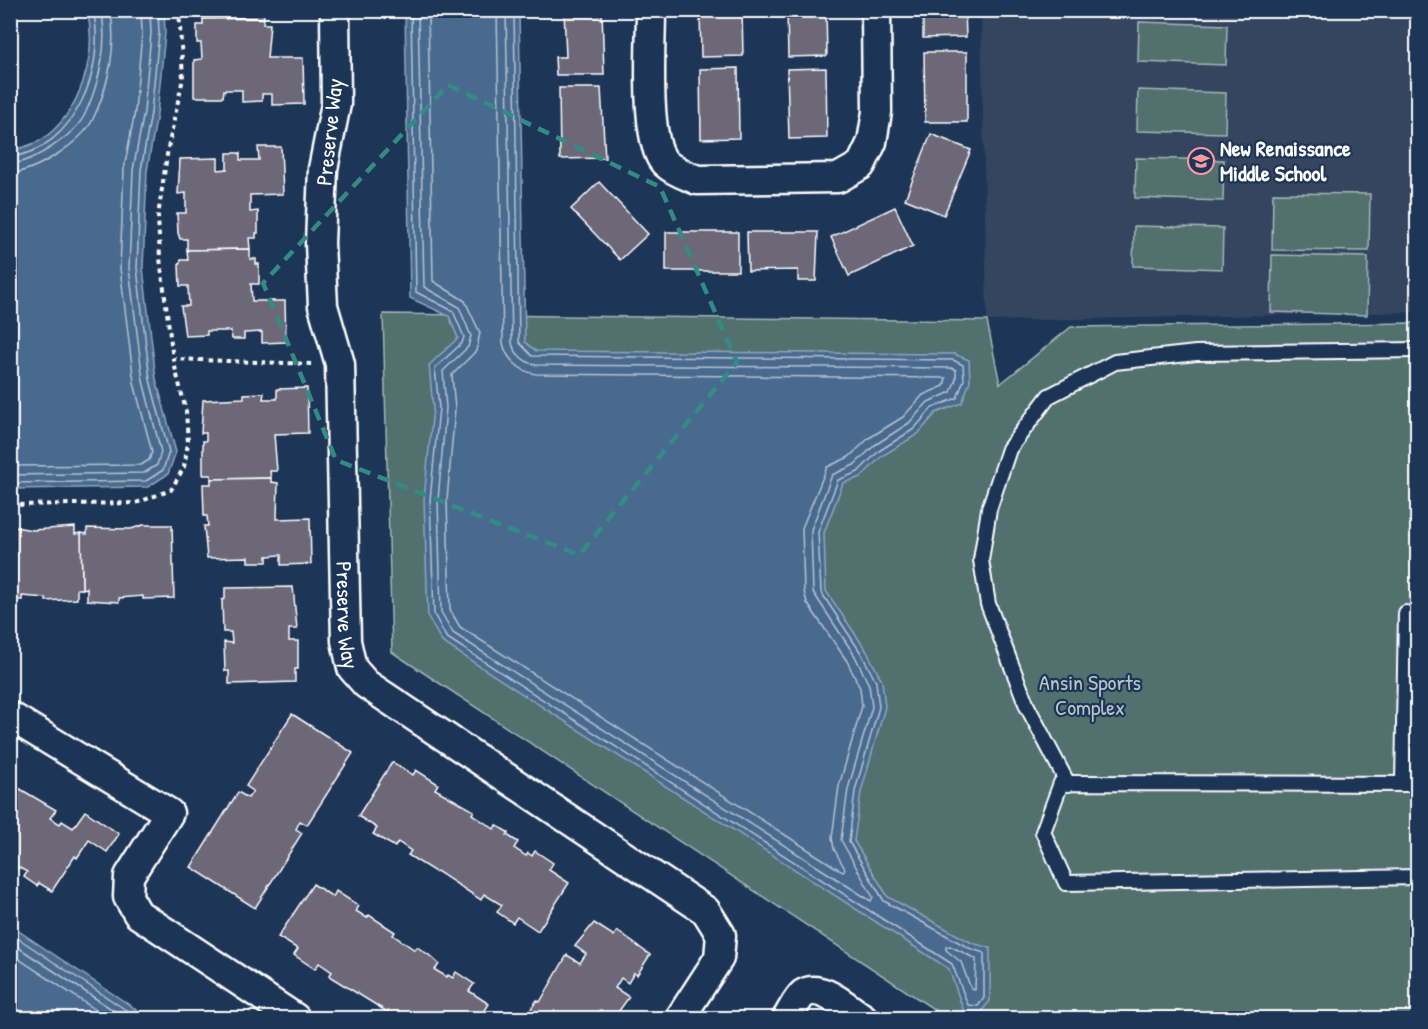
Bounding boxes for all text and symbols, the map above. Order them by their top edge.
street label: Preserve Way [308,77,350,187]
place label: New Renaissance Middle School [1220,133,1351,188]
school or university icon: New Renaissance Middle School [1186,146,1216,176]
street label: Preserve Way [329,561,367,672]
park label: Ansin Sports Complex [1039,667,1141,722]

